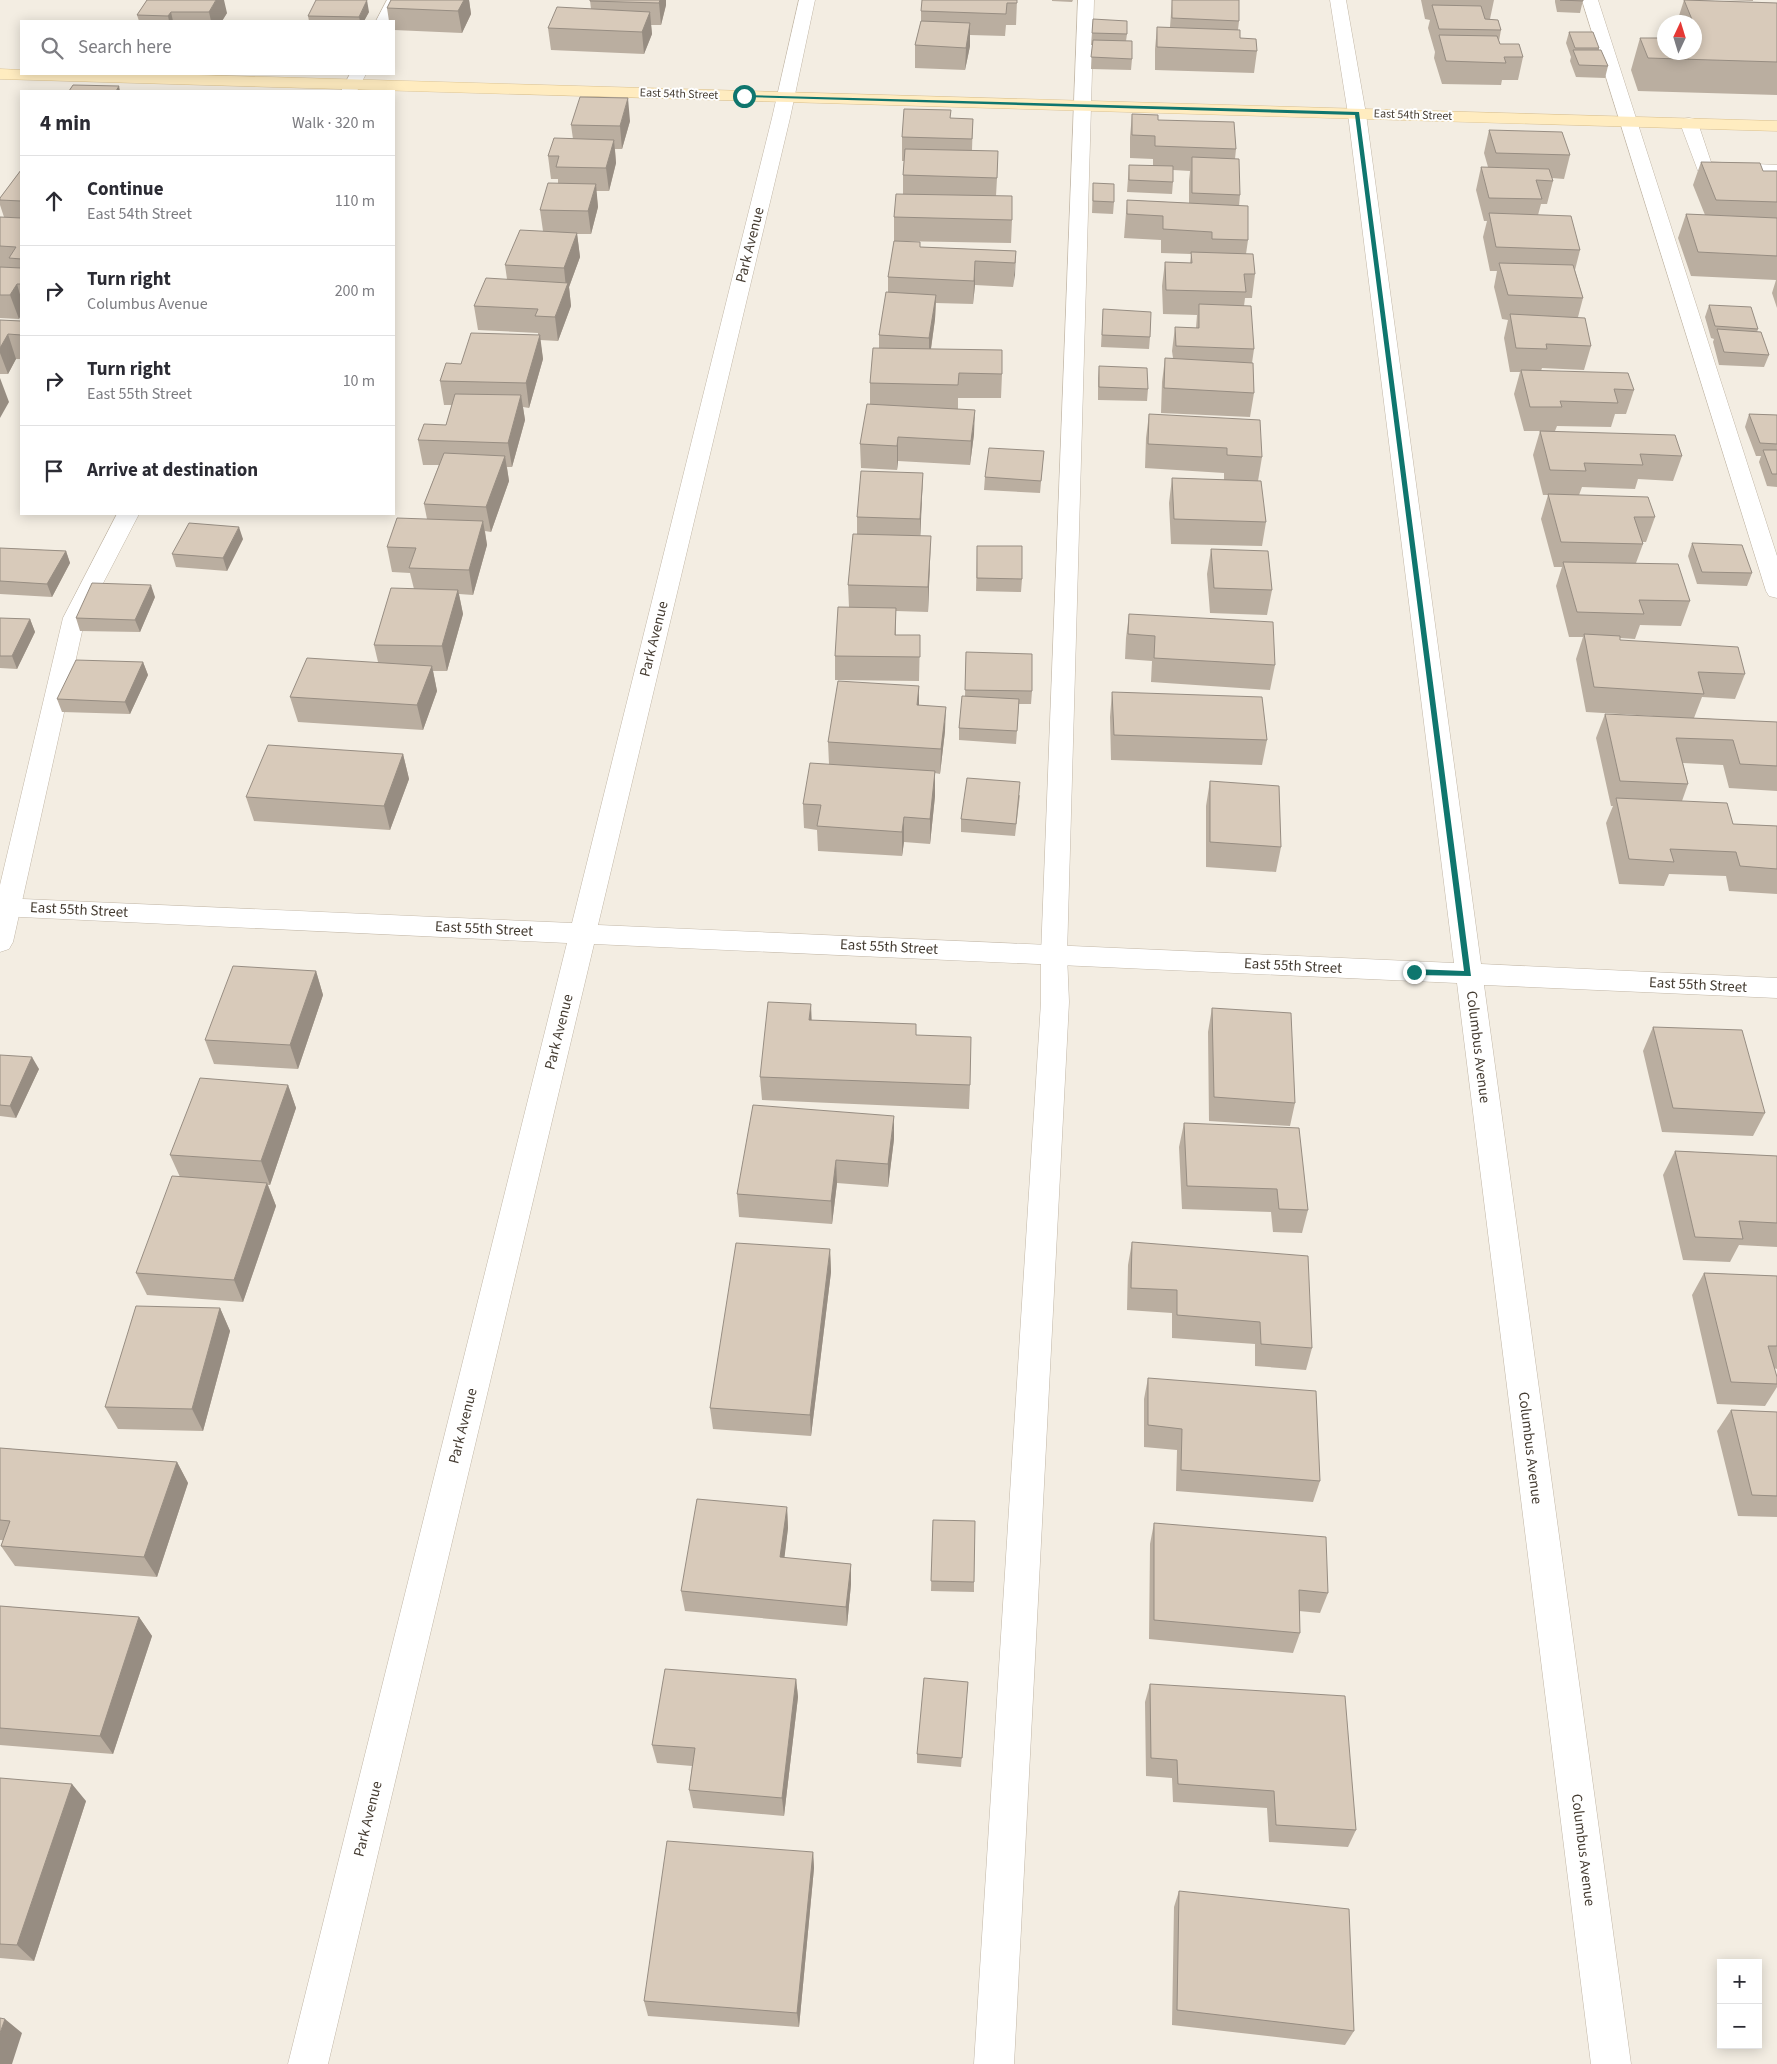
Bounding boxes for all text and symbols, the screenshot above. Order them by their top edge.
north arrow [1657,15,1702,60]
search box [20,20,395,75]
icon: search [38,34,66,62]
text: Search here [78,34,172,61]
street label: East 54th Street [639,84,719,104]
route start [733,85,756,108]
street label: East 54th Street [1373,105,1453,125]
text: 4 min [40,108,91,138]
text: Walk · 320 m [292,112,375,134]
text: Continue [87,176,164,203]
icon: ahead [40,187,68,215]
text: 110 m [335,190,375,212]
text: East 54th Street [87,203,192,225]
street label: Park Avenue [730,205,770,285]
text: Turn right [87,266,171,293]
icon: right [40,277,68,305]
text: 200 m [335,280,375,302]
text: Columbus Avenue [87,293,208,315]
text: Turn right [87,356,171,383]
icon: right [40,367,68,395]
text: 10 m [343,370,375,392]
text: East 55th Street [87,383,192,405]
icon: arrive [40,457,68,485]
text: Arrive at destination [87,457,258,484]
street label: Park Avenue [634,599,674,679]
street label: East 55th Street [29,897,129,923]
street label: East 55th Street [434,916,534,942]
street label: East 55th Street [839,934,939,960]
street label: East 55th Street [1243,953,1343,979]
route end [1403,961,1426,984]
street label: East 55th Street [1648,972,1748,998]
street label: Columbus Avenue [1461,990,1495,1104]
street label: Park Avenue [539,992,579,1072]
street label: Park Avenue [443,1386,483,1466]
street label: Columbus Avenue [1513,1391,1547,1505]
street label: Park Avenue [348,1779,388,1859]
street label: Columbus Avenue [1566,1793,1600,1907]
map controls [1717,1959,1762,2049]
button: + [1717,1959,1762,2004]
button: − [1717,2004,1762,2049]

